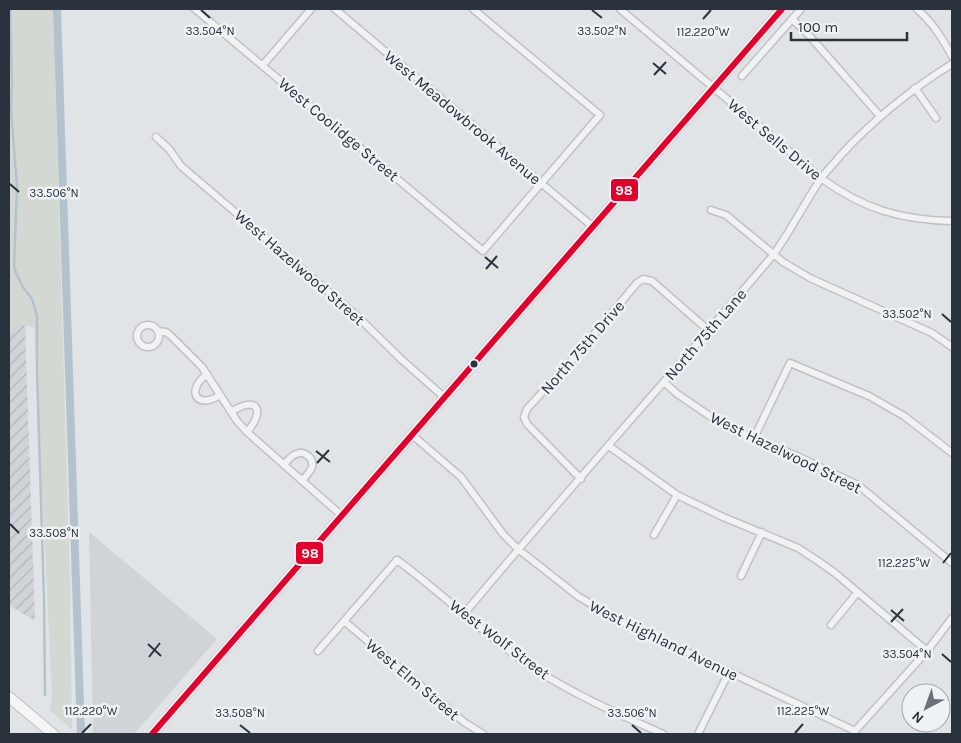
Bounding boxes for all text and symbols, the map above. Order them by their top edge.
scale bar [791,10,907,42]
text: 100 m [798,18,838,36]
text: 33.504°N [185,24,235,38]
text: 33.502°N [577,24,627,38]
text: 112.220°W [677,25,730,39]
street label: West Meadowbrook Avenue [380,46,545,189]
street label: West Coolidge Street [275,73,403,185]
street label: West Sells Drive [724,95,825,184]
line badge: 98 [610,178,639,202]
text: 98 [615,182,633,199]
text: 33.506°N [29,186,79,200]
street label: West Hazelwood Street [231,206,369,329]
street label: North 75th Lane [660,285,750,384]
street label: North 75th Drive [536,296,628,398]
text: 33.502°N [882,307,932,321]
unlabelled marker [469,359,479,369]
street label: West Hazelwood Street [707,407,865,497]
text: 33.508°N [29,526,79,540]
line badge: 98 [295,541,324,565]
text: 98 [301,545,319,562]
text: 112.225°W [878,556,931,570]
street label: West Wolf Street [446,596,554,683]
street label: West Highland Avenue [586,596,741,685]
street label: West Elm Street [362,635,463,724]
text: 33.504°N [882,647,932,661]
north arrow [901,683,951,733]
text: 112.220°W [65,704,118,718]
text: 112.225°W [777,704,830,718]
text: 33.508°N [215,706,265,720]
text: 33.506°N [607,706,657,720]
text: N [908,708,927,727]

